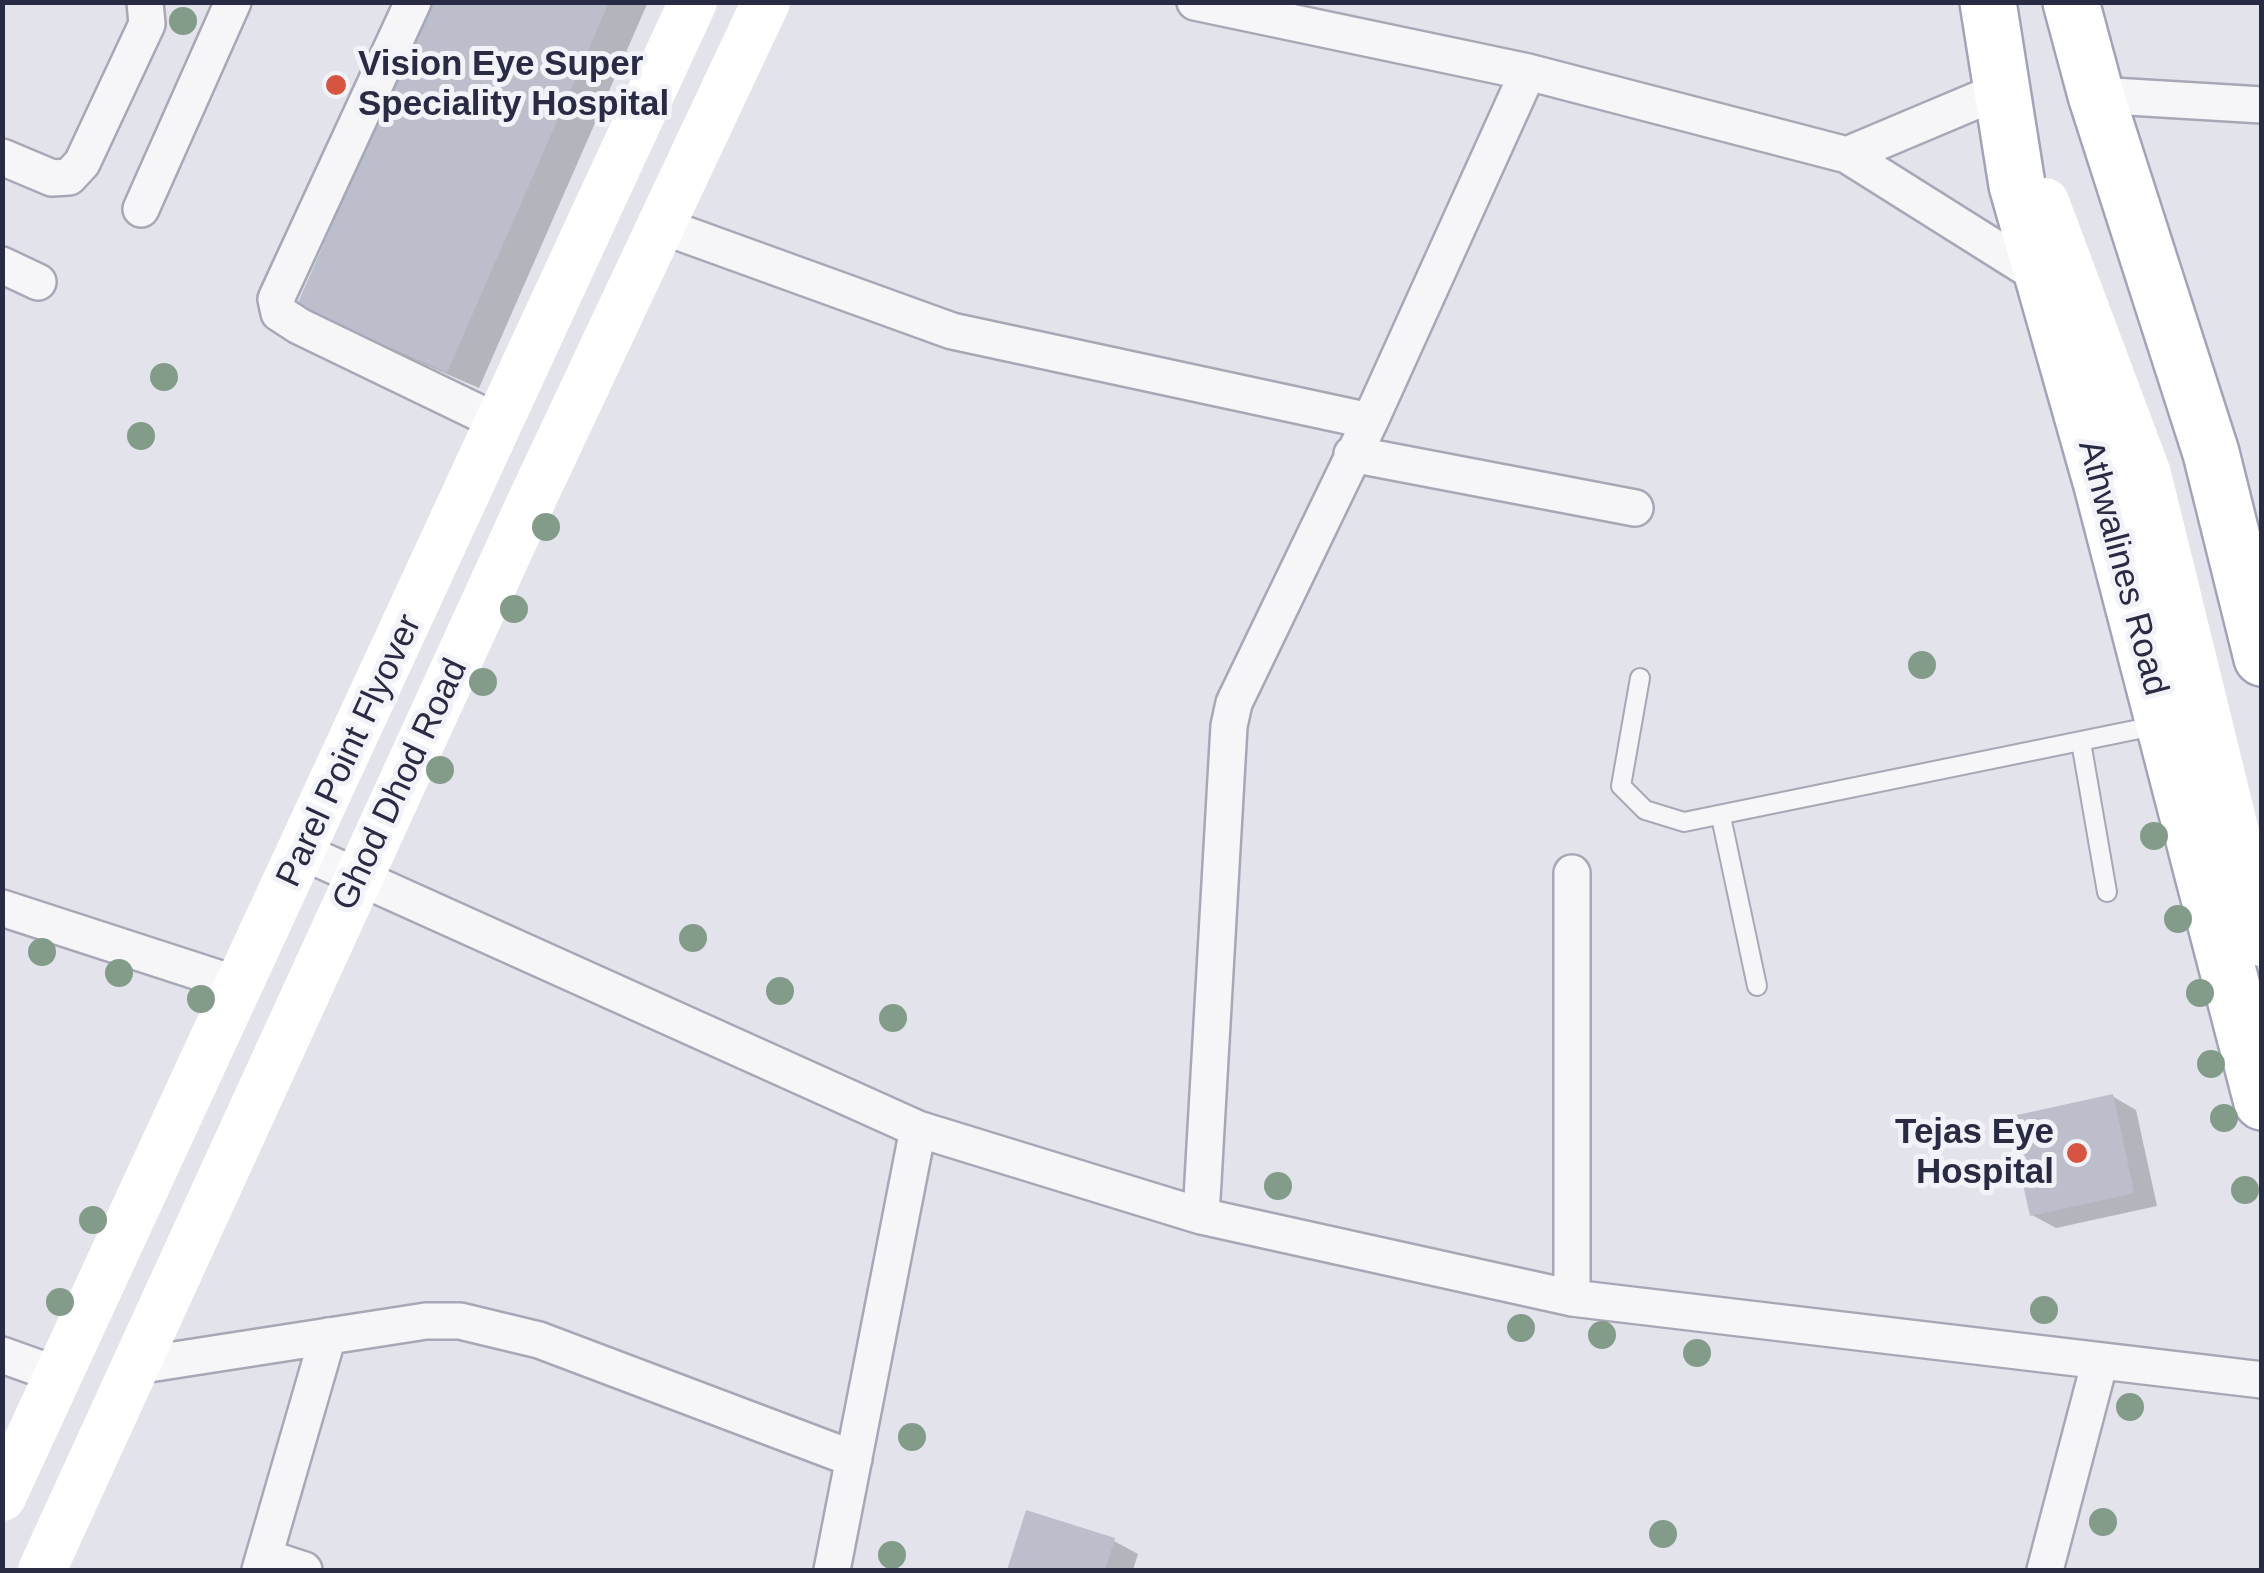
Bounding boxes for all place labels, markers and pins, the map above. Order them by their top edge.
place label: Vision Eye Super Speciality Hospital [358,44,669,126]
marker: Vision Eye Super Speciality Hospital [323,72,349,98]
place label: Tejas Eye Hospital [1895,1112,2054,1194]
marker: Tejas Eye Hospital [2064,1140,2090,1166]

